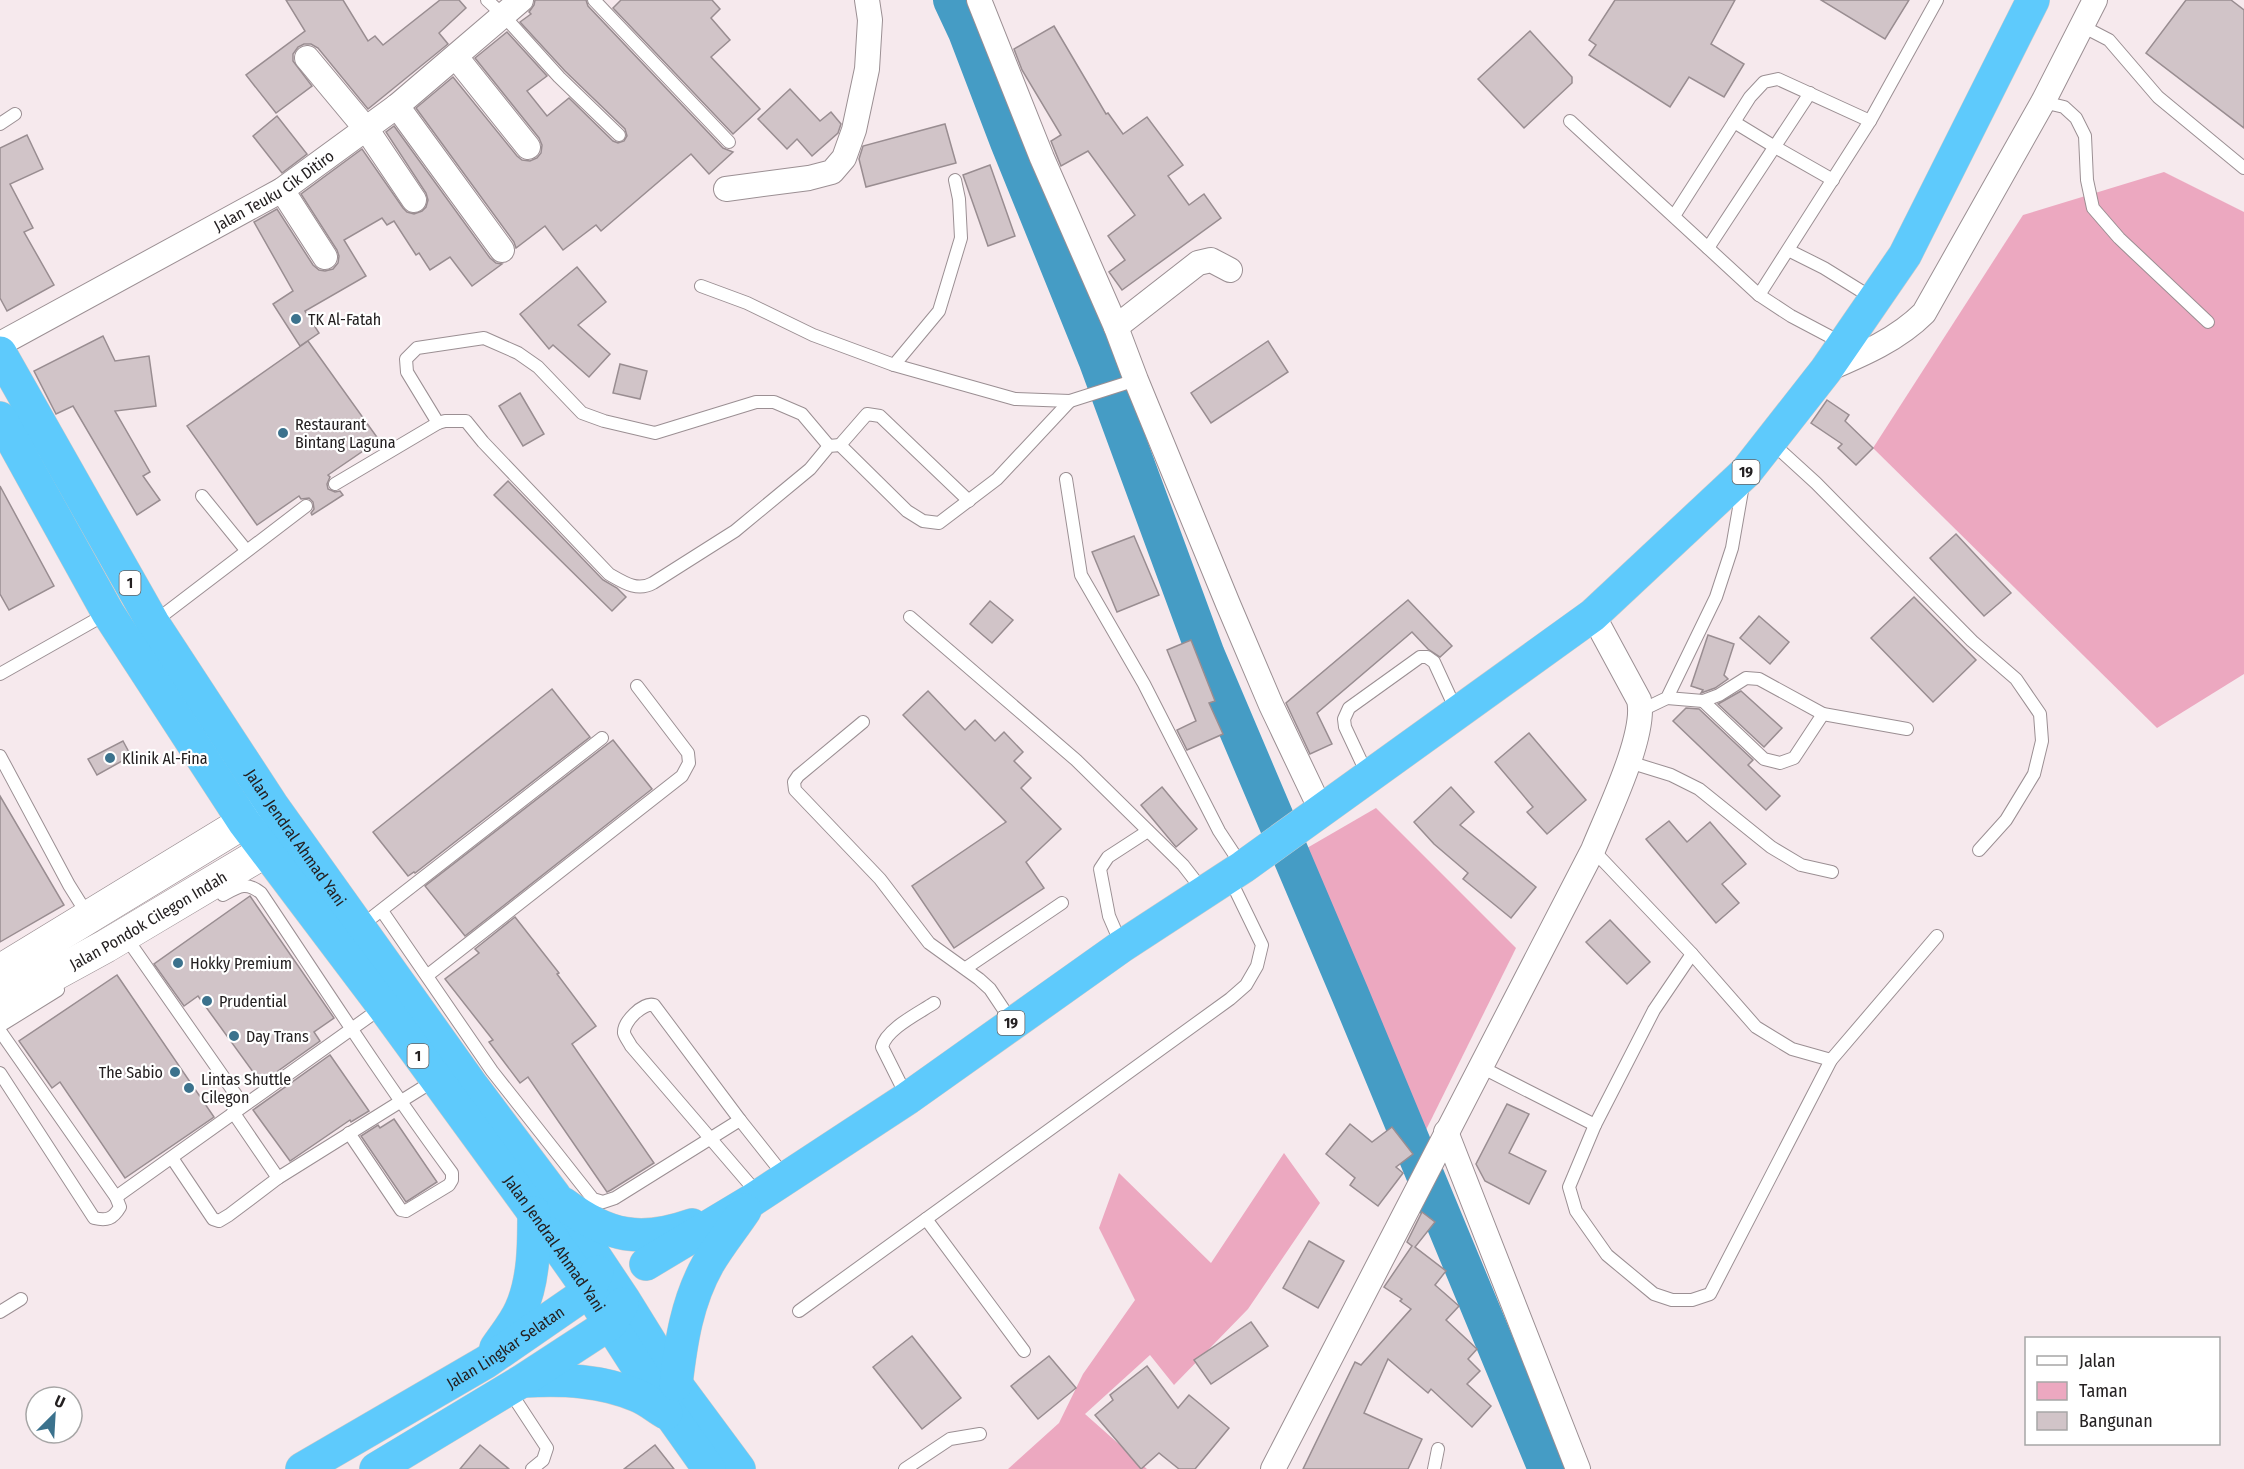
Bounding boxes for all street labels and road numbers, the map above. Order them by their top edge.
street label: Jalan Teuku Cik Ditiro [211,146,338,235]
road number: 19 [1732,460,1760,484]
road number: 1 [120,571,140,595]
street label: Jalan Jendral Ahmad Yani [241,766,350,910]
street label: Jalan Pondok Cilegon Indah [66,867,230,974]
road number: 19 [998,1011,1024,1035]
road number: 1 [408,1044,428,1068]
street label: Jalan Jendral Ahmad Yani [500,1172,609,1316]
street label: Jalan Lingkar Selatan [443,1302,568,1393]

